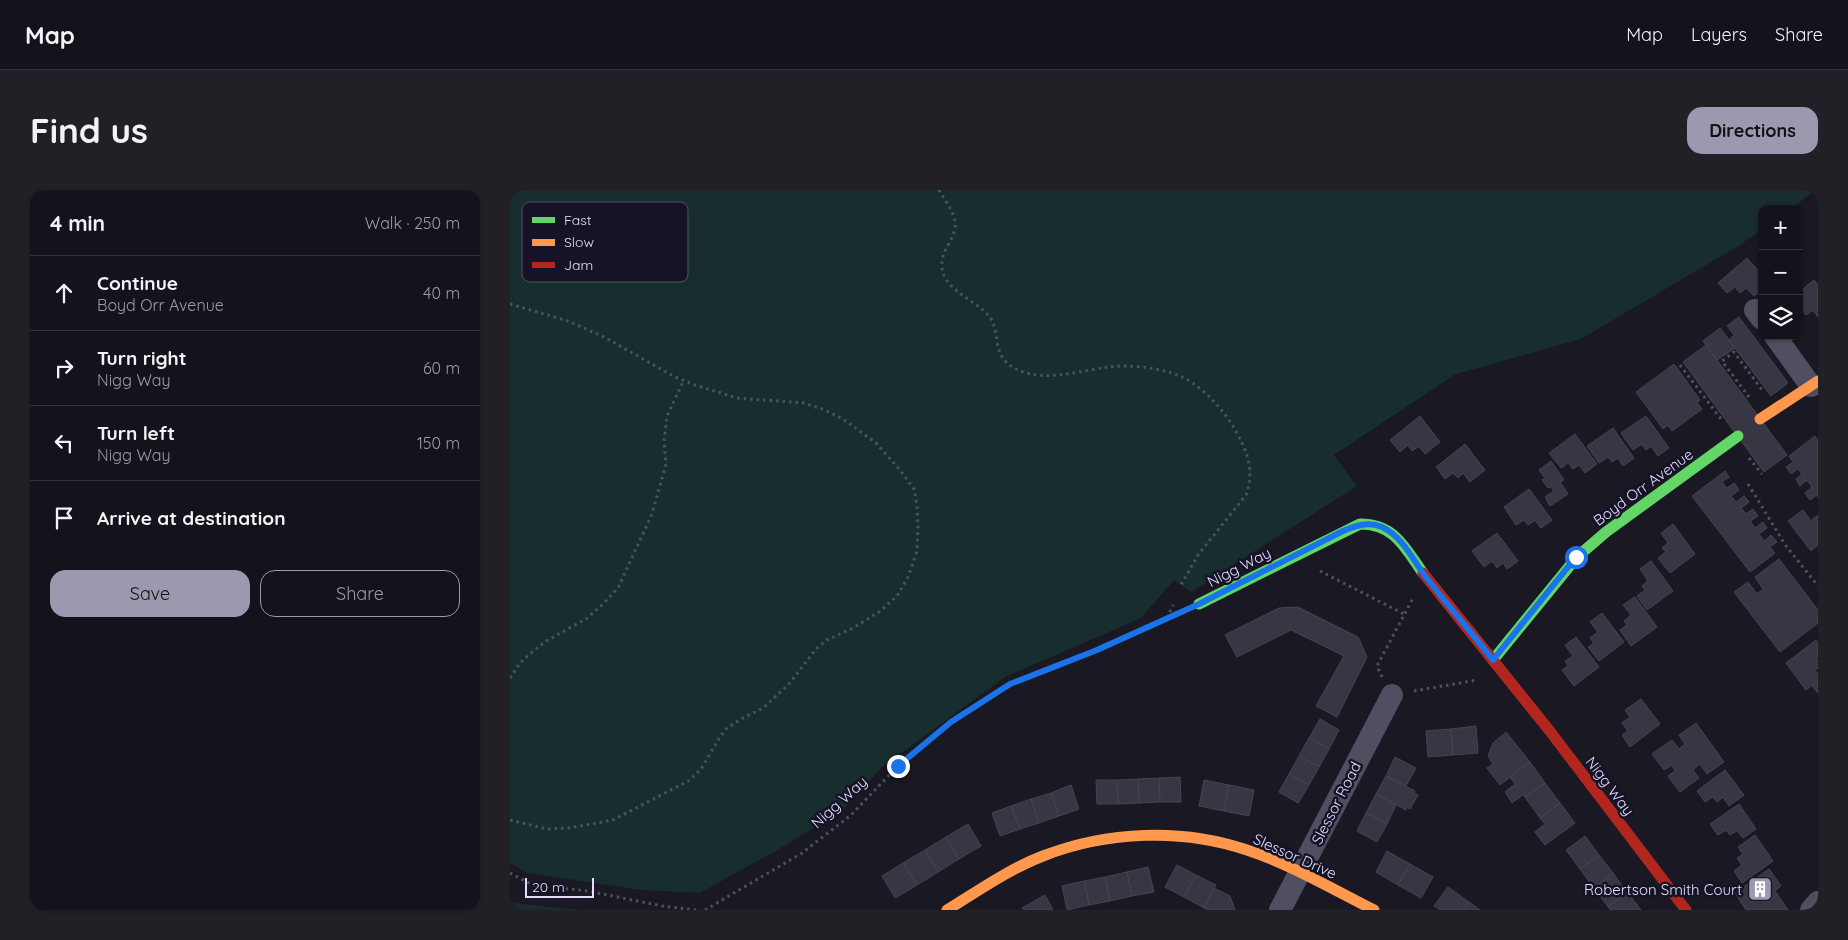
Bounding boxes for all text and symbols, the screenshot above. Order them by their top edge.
text: Map [25,20,75,50]
text: Map [1626,23,1663,46]
text: Layers [1691,23,1747,46]
text: Share [1775,23,1823,46]
button: Directions [1687,107,1818,154]
text: Find us [30,108,148,152]
legend [522,202,688,282]
map controls [1758,205,1803,340]
button: + [1758,205,1803,250]
text: 4 min [50,210,105,236]
text: Fast [564,211,592,229]
text: Walk · 250 m [365,213,460,233]
text: Slow [564,233,594,251]
button: − [1758,250,1803,295]
text: Jam [564,256,593,274]
text: Continue [97,271,178,295]
icon: ahead [50,279,78,307]
text: 40 m [423,283,460,303]
text: Boyd Orr Avenue [97,295,224,315]
button: layers [1758,295,1803,340]
text: Turn right [97,346,186,370]
icon: right [50,354,78,382]
text: 60 m [423,358,460,378]
text: Nigg Way [97,370,171,390]
text: Turn left [97,421,175,445]
icon: left [50,429,78,457]
text: 150 m [417,433,460,453]
street label: Boyd Orr Avenue [1589,444,1697,530]
text: Nigg Way [97,445,171,465]
icon: arrive [50,504,78,532]
text: Arrive at destination [97,506,286,530]
street label: Nigg Way [1204,543,1274,591]
route start [1565,546,1588,569]
button: Save [50,570,250,617]
button: Share [260,570,460,617]
street label: Nigg Way [1582,753,1638,819]
route end [887,755,910,778]
street label: Slessor Road [1307,758,1365,848]
street label: Nigg Way [807,772,871,832]
street label: Slessor Drive [1250,829,1340,883]
scale bar [525,875,594,898]
building icon: Robertson Smith Court [1747,876,1773,902]
text: 20 m [532,878,565,896]
place label: Robertson Smith Court [1584,880,1742,899]

